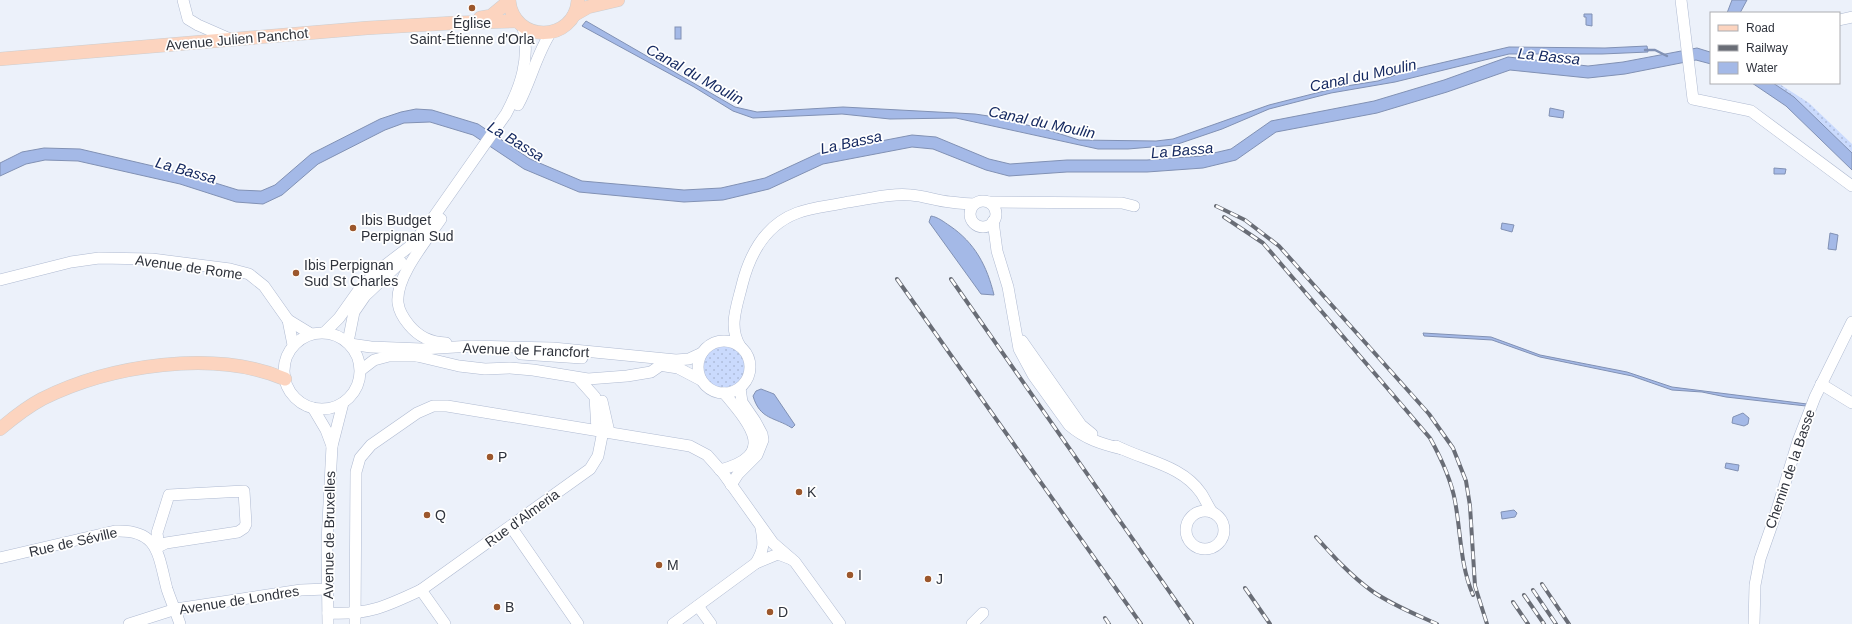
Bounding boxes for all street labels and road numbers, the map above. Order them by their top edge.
street label: Avenue Julien Panchot [165,25,309,53]
street label: Avenue de Rome [134,252,244,282]
street label: Avenue de Francfort [462,340,590,360]
street label: Chemin de la Basse [1762,407,1818,531]
street label: Avenue de Bruxelles [320,471,338,599]
street label: Rue d'Almeria [482,486,562,550]
street label: Rue de Séville [27,524,119,560]
street label: Avenue de Londres [178,583,300,617]

